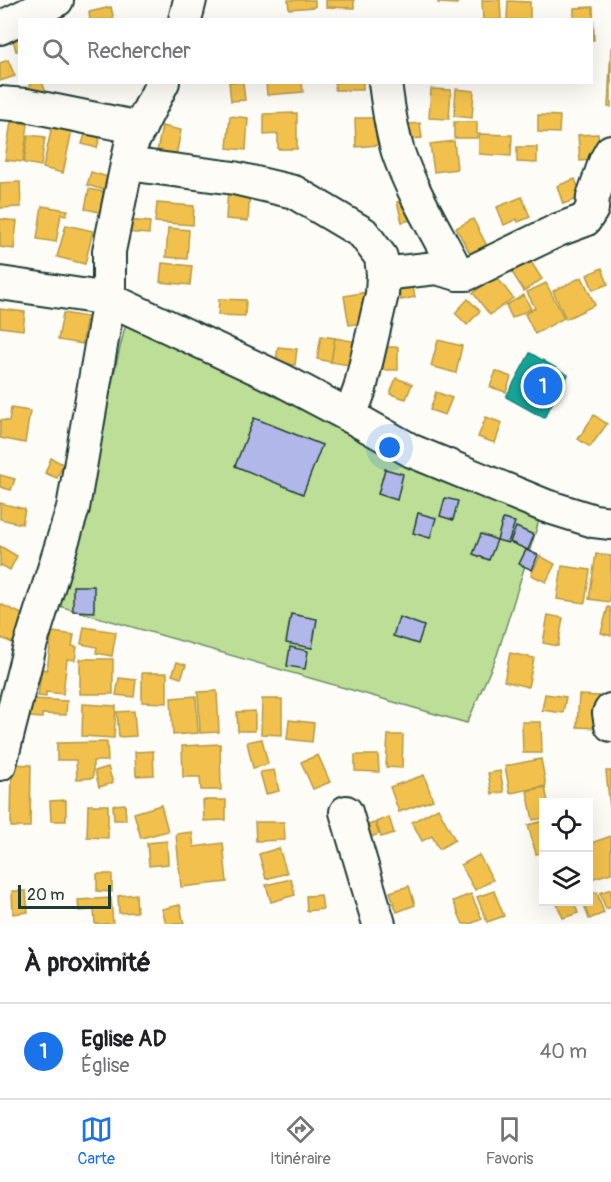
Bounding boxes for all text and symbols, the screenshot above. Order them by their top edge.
search box [18,18,593,84]
icon: search [39,35,72,68]
text: Rechercher [87,37,191,65]
pin: 1 [524,364,562,408]
your location [375,433,404,462]
map controls [539,798,593,906]
button: locate [539,798,593,852]
button: layers [539,852,593,906]
scale bar [18,882,111,910]
text: 20 m [27,885,65,905]
text: À proximité [24,947,151,979]
text: Eglise AD [81,1025,166,1053]
text: 1 [40,1039,47,1064]
text: 40 m [540,1039,587,1064]
text: Église [81,1053,129,1078]
tab: Carte [78,1113,115,1169]
tab: Itinéraire [270,1113,331,1169]
tab: Favoris [486,1113,533,1169]

